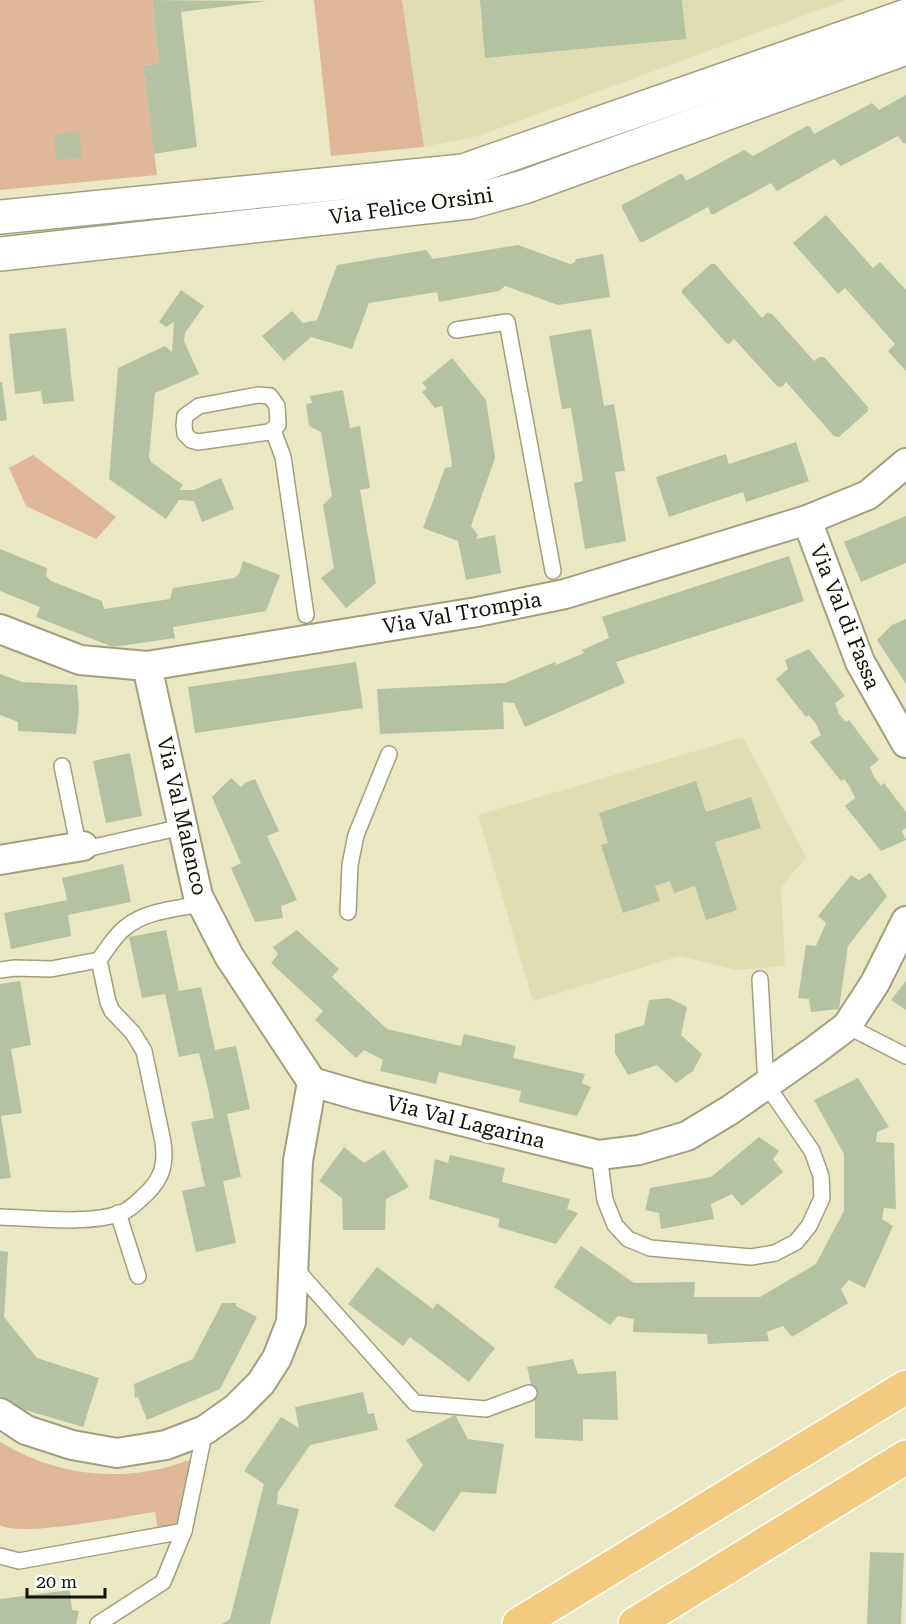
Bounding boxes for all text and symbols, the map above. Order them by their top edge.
street label: Via Felice Orsini [328,183,495,229]
street label: Via Val di Fassa [805,541,885,694]
street label: Via Val Trompia [381,587,544,639]
street label: Via Val Malenco [152,734,212,898]
street label: Via Val Lagarina [384,1091,548,1153]
scale bar [27,1561,105,1599]
text: 20 m [36,1571,77,1592]

